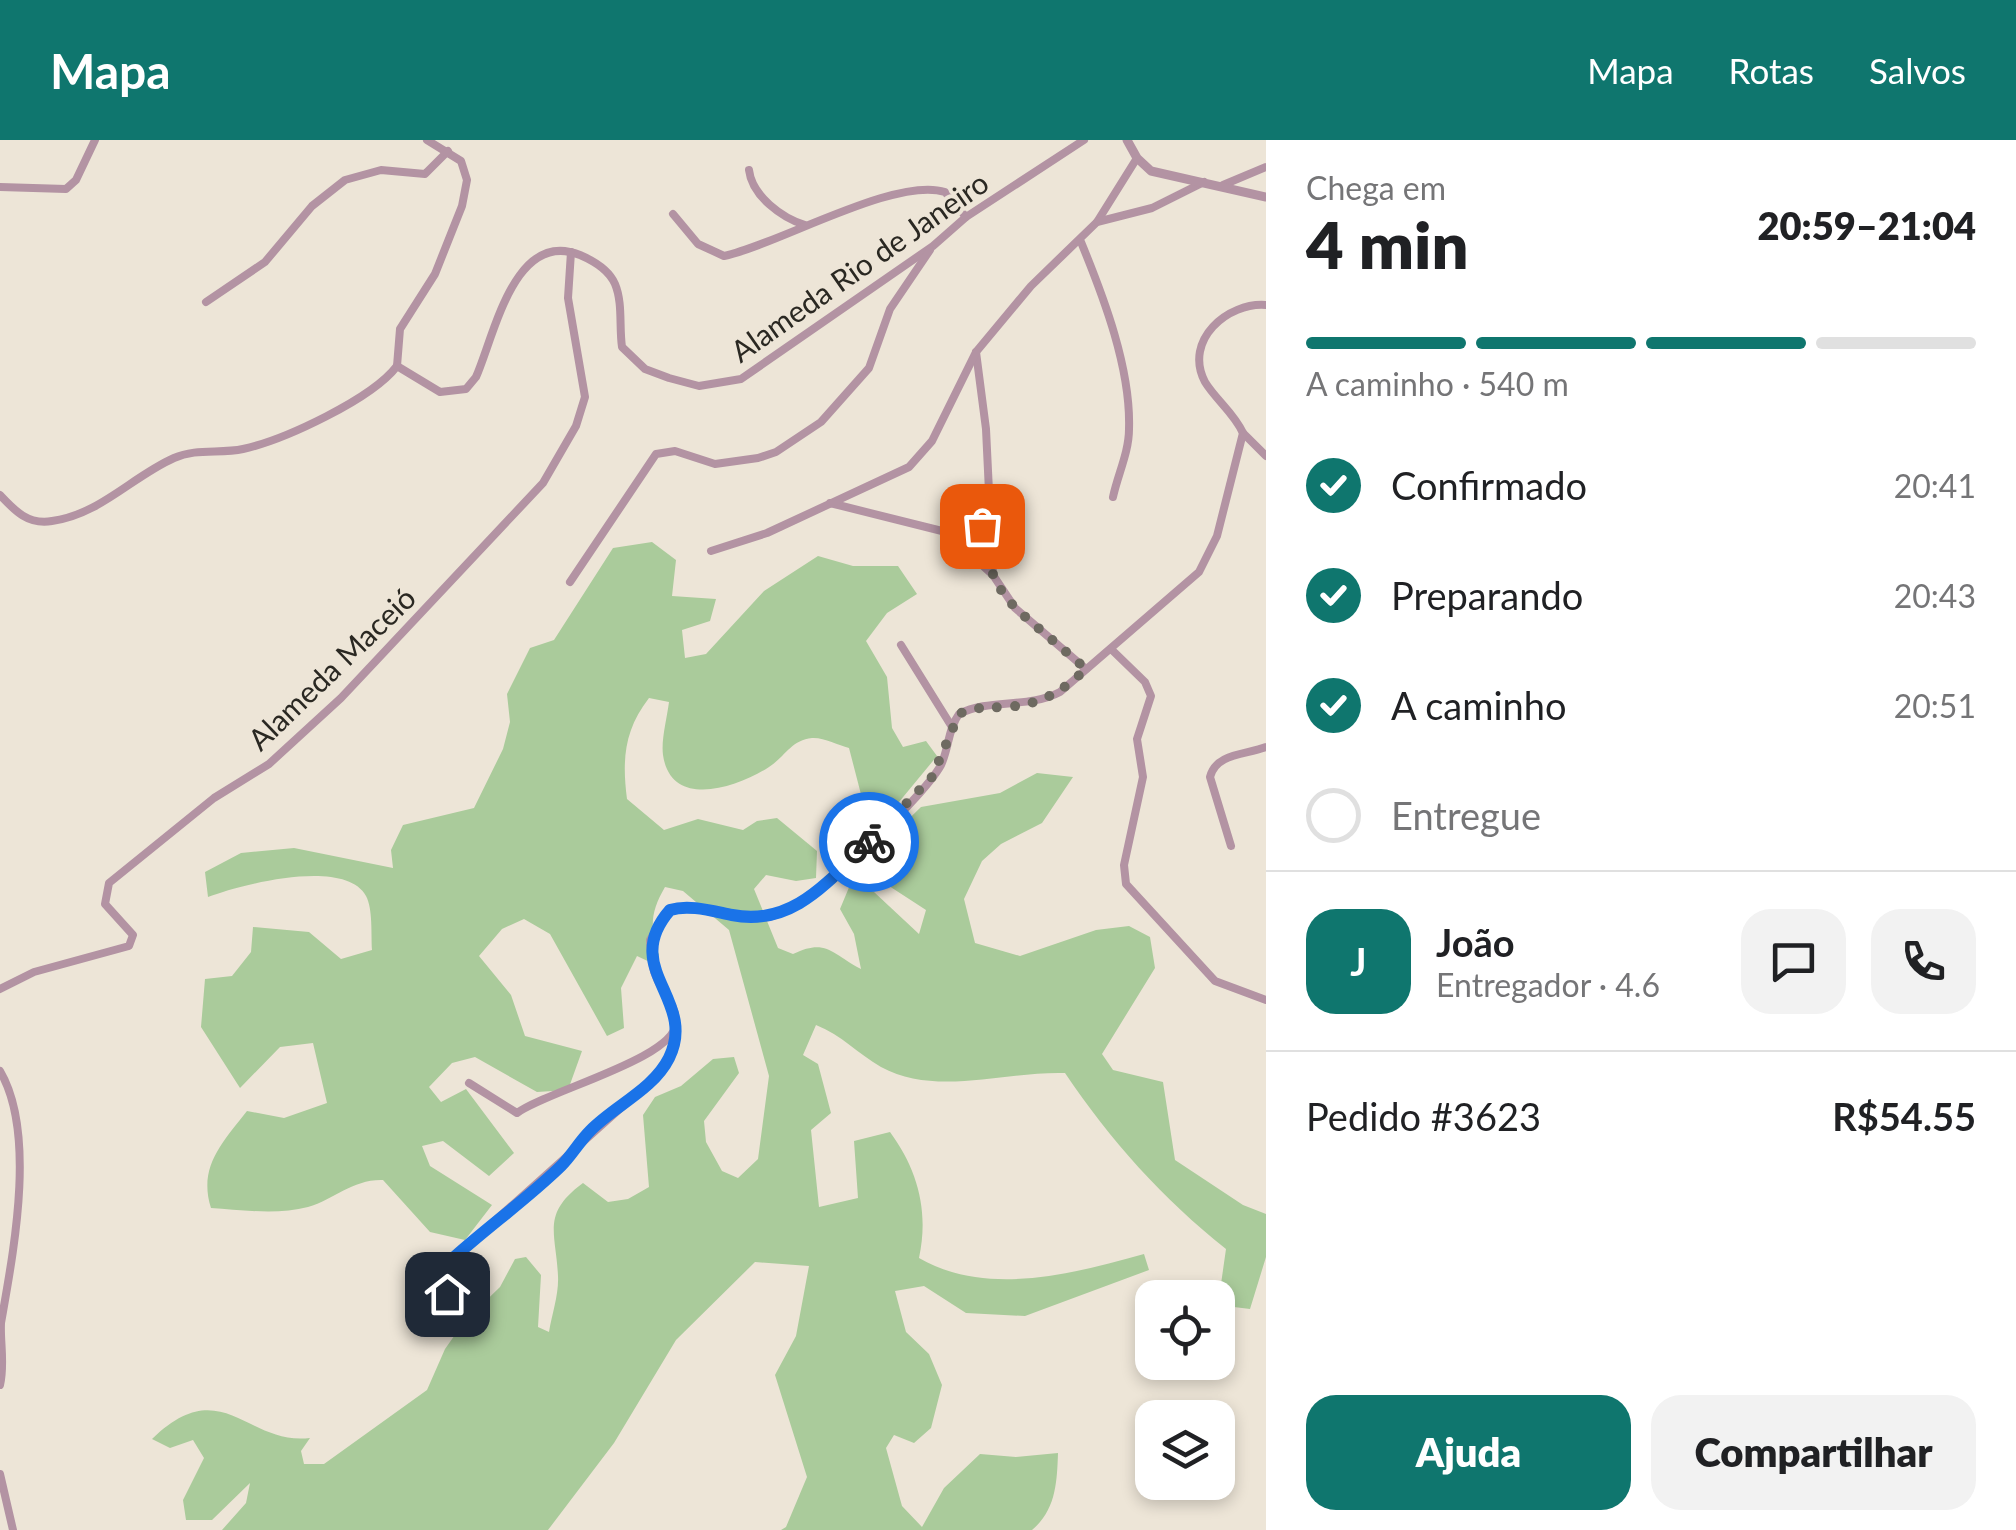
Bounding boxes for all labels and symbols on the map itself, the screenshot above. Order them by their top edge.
street label: Alameda Rio de Janeiro [723,163,995,369]
pin [940,484,1025,569]
street label: Alameda Maceió [240,579,422,757]
courier [819,792,919,892]
pin [405,1252,490,1337]

